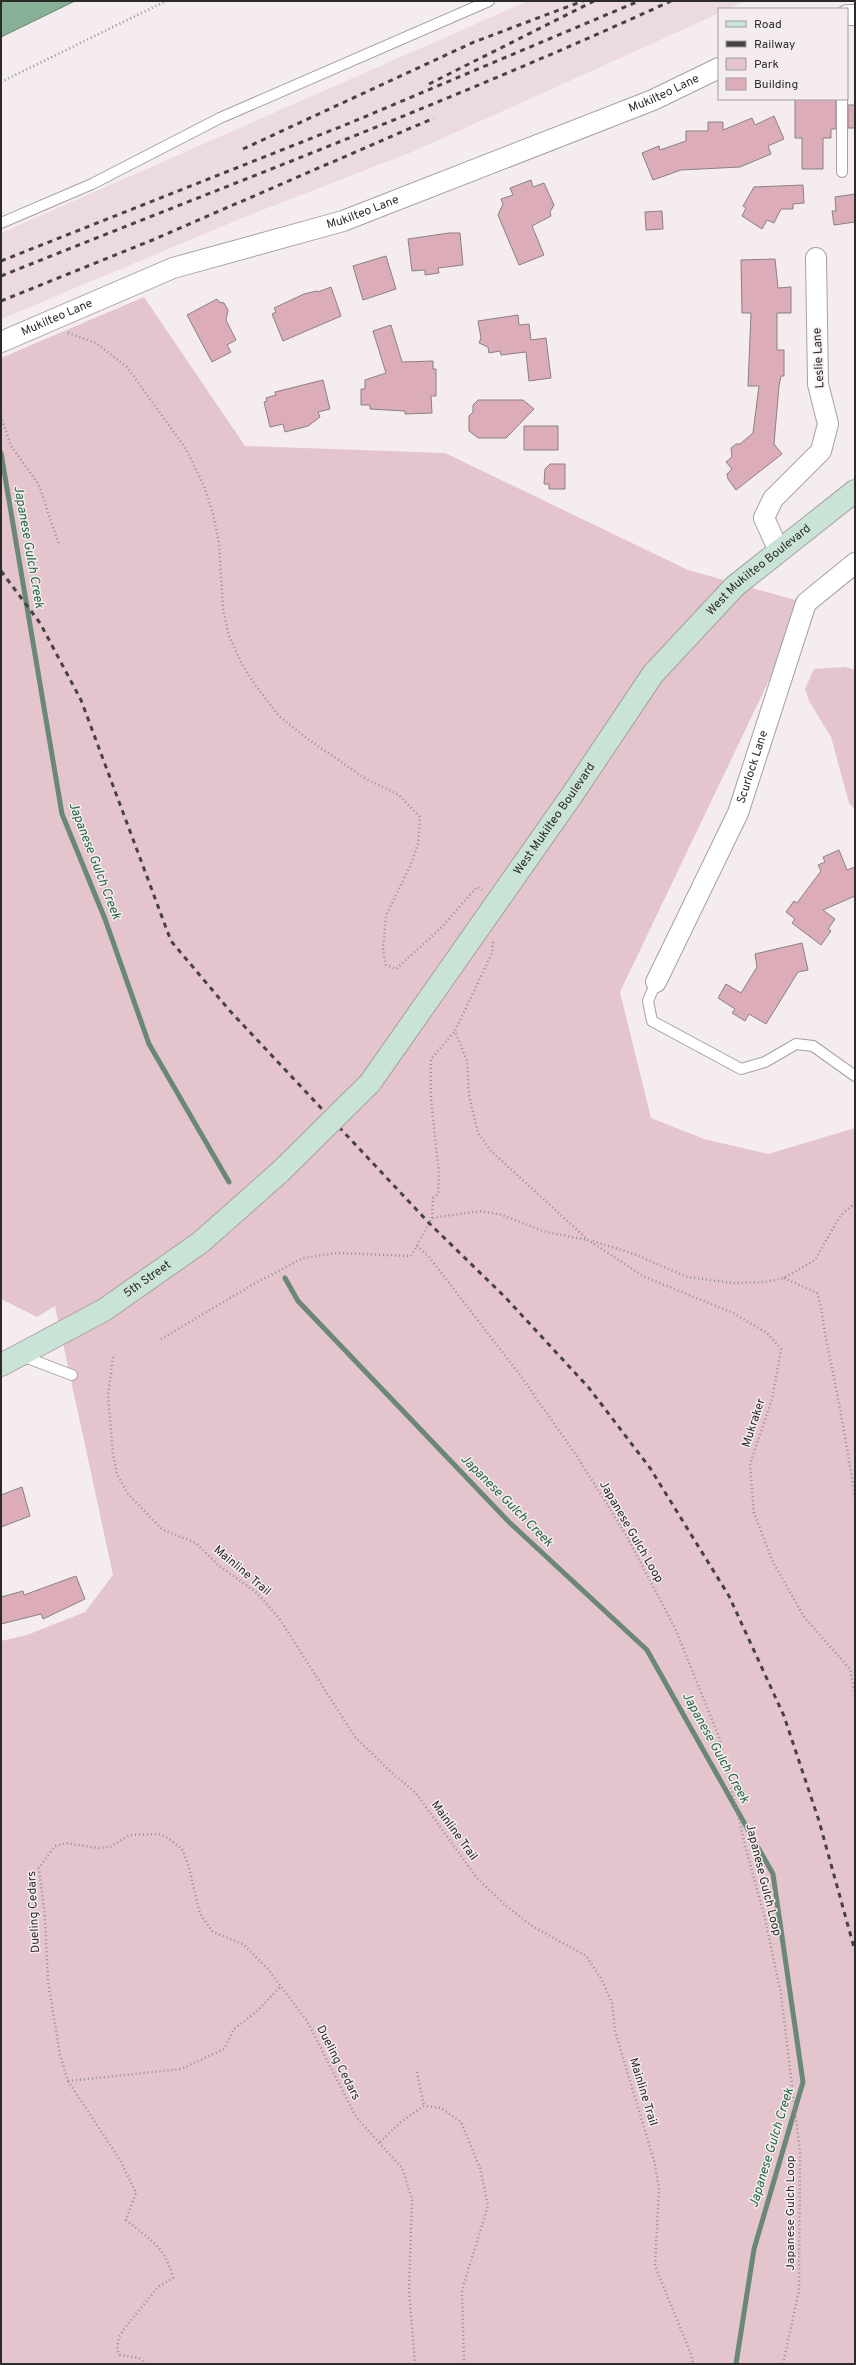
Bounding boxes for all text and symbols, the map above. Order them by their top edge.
legend [718,8,848,100]
text: Road [754,17,782,33]
text: Railway [754,37,795,53]
text: Park [754,57,779,73]
street label: Mukilteo Lane [626,71,702,117]
text: Building [754,77,798,93]
street label: Mukilteo Lane [325,192,401,233]
street label: Mukilteo Lane [19,295,95,340]
street label: Leslie Lane [809,327,829,389]
water label: Japanese Gulch Creek [9,484,47,610]
street label: West Mukilteo Boulevard [703,521,814,619]
street label: Scurlock Lane [733,728,772,806]
street label: West Mukilteo Boulevard [510,760,599,878]
water label: Japanese Gulch Creek [64,800,124,922]
street label: 5th Street [121,1257,174,1302]
street label: Mukraker [739,1396,770,1450]
water label: Japanese Gulch Creek [456,1451,556,1551]
street label: Japanese Gulch Loop [595,1478,667,1586]
street label: Mainline Trail [210,1542,274,1600]
water label: Japanese Gulch Creek [678,1690,752,1807]
street label: Mainline Trail [427,1798,481,1864]
street label: Japanese Gulch Loop [741,1822,785,1938]
street label: Dueling Cedars [24,1871,44,1953]
street label: Dueling Cedars [312,2023,364,2103]
street label: Mainline Trail [625,2056,661,2128]
water label: Japanese Gulch Creek [746,2086,798,2210]
street label: Japanese Gulch Loop [783,2155,799,2271]

